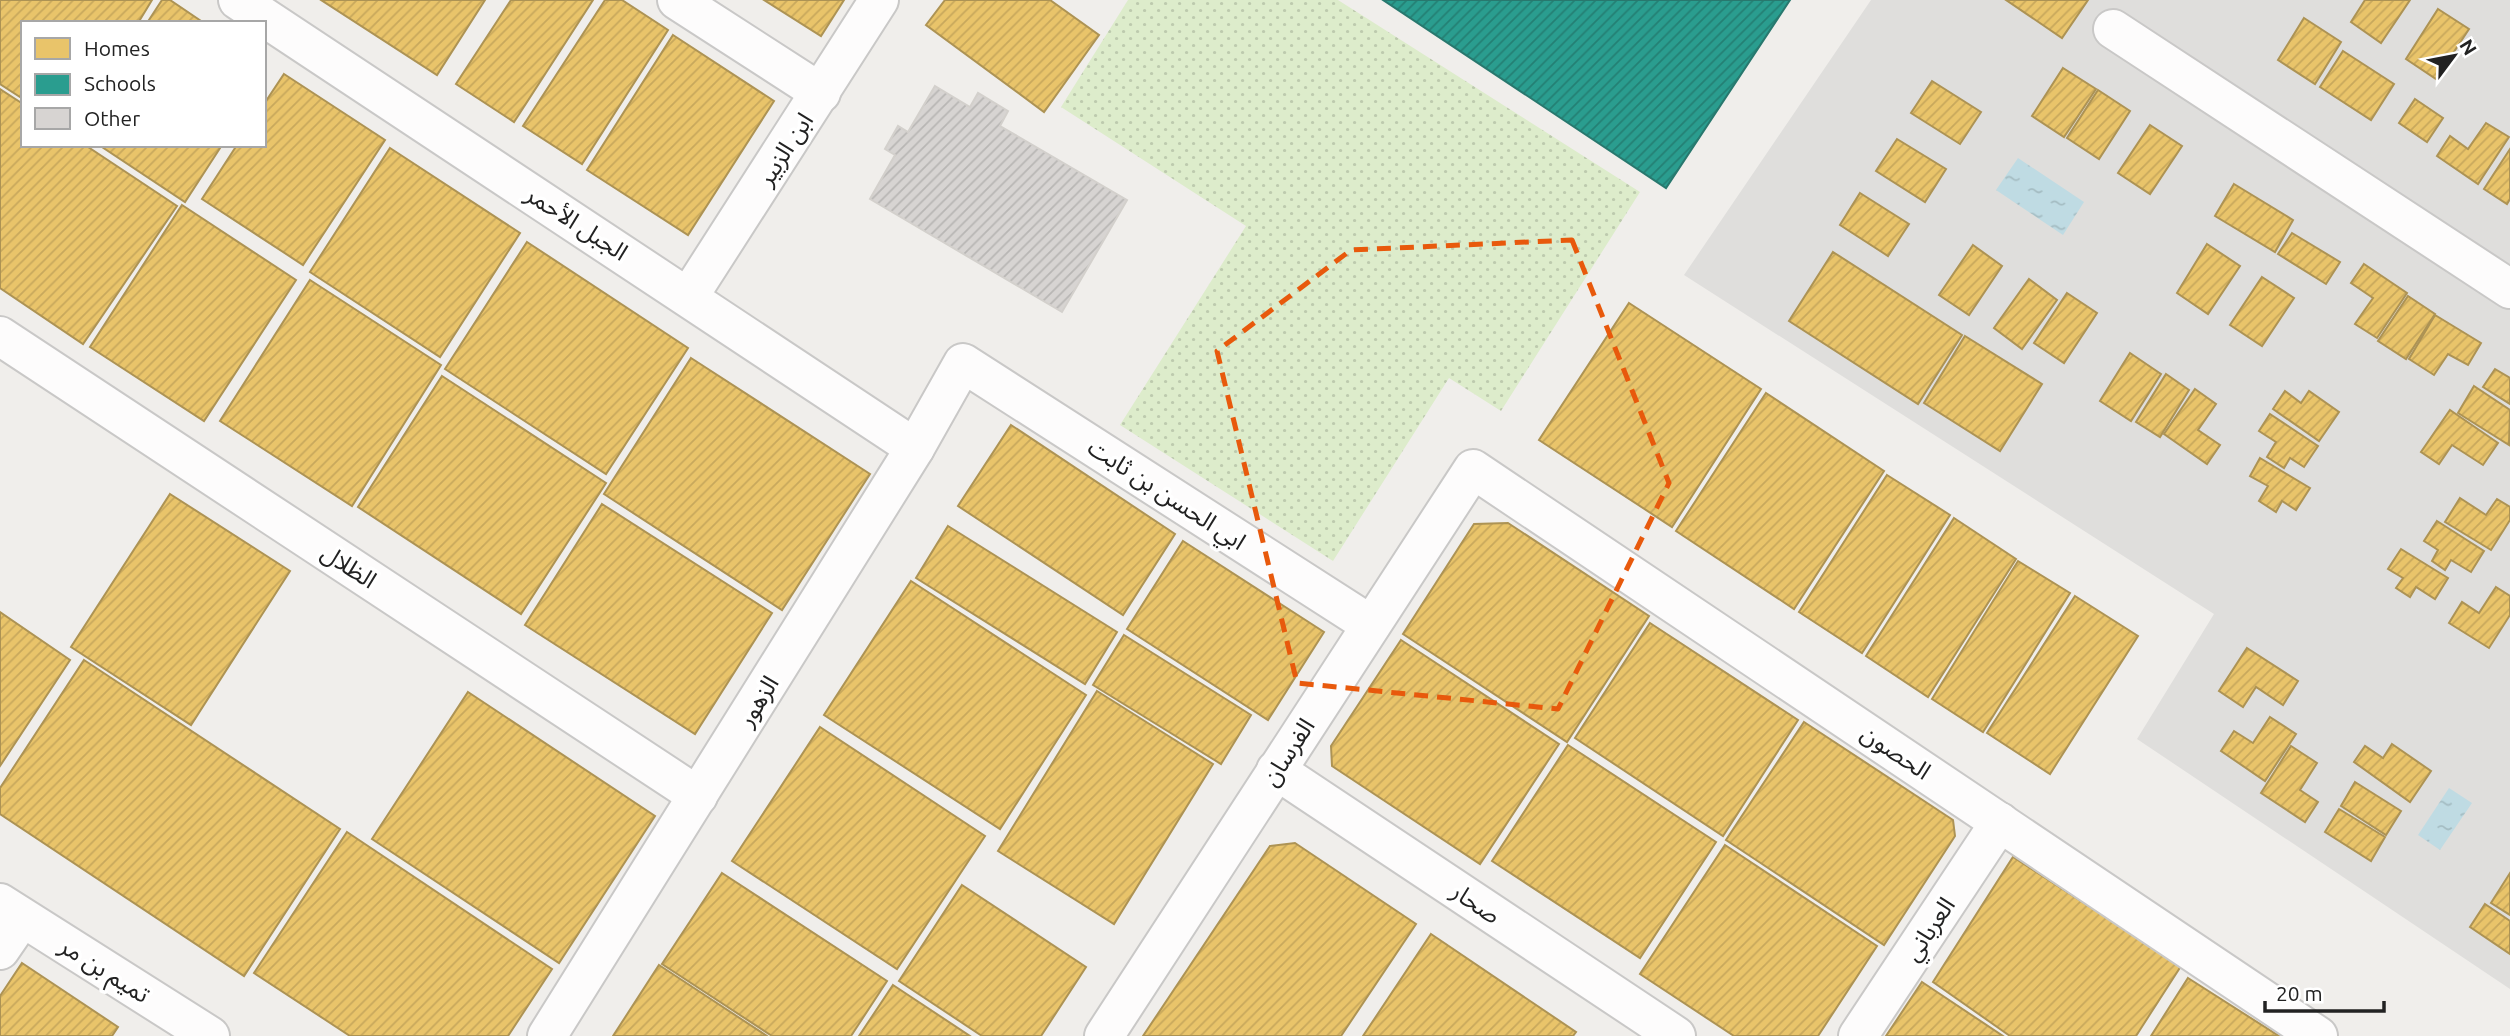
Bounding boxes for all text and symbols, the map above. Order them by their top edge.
legend [21,21,266,147]
north arrow [2419,21,2489,91]
text: N [2455,35,2482,59]
text: Homes [84,36,150,60]
text: Schools [84,71,156,95]
text: Other [84,106,140,130]
street label: ابن الزبير [751,108,819,192]
street label: الجبل الأحمر [520,180,633,267]
street label: ابي الحسن بن ثابت [1080,433,1251,560]
street label: الظلال [316,538,382,595]
street label: الزهور [732,671,785,733]
street label: الفرسان [1256,713,1321,791]
street label: الحصون [1856,719,1936,786]
street label: صحار [1445,876,1505,930]
street label: العرباني [1898,892,1965,969]
street label: تميم بن مر [52,931,155,1011]
scale bar [2265,970,2384,1014]
text: 20 m [2276,981,2323,1005]

